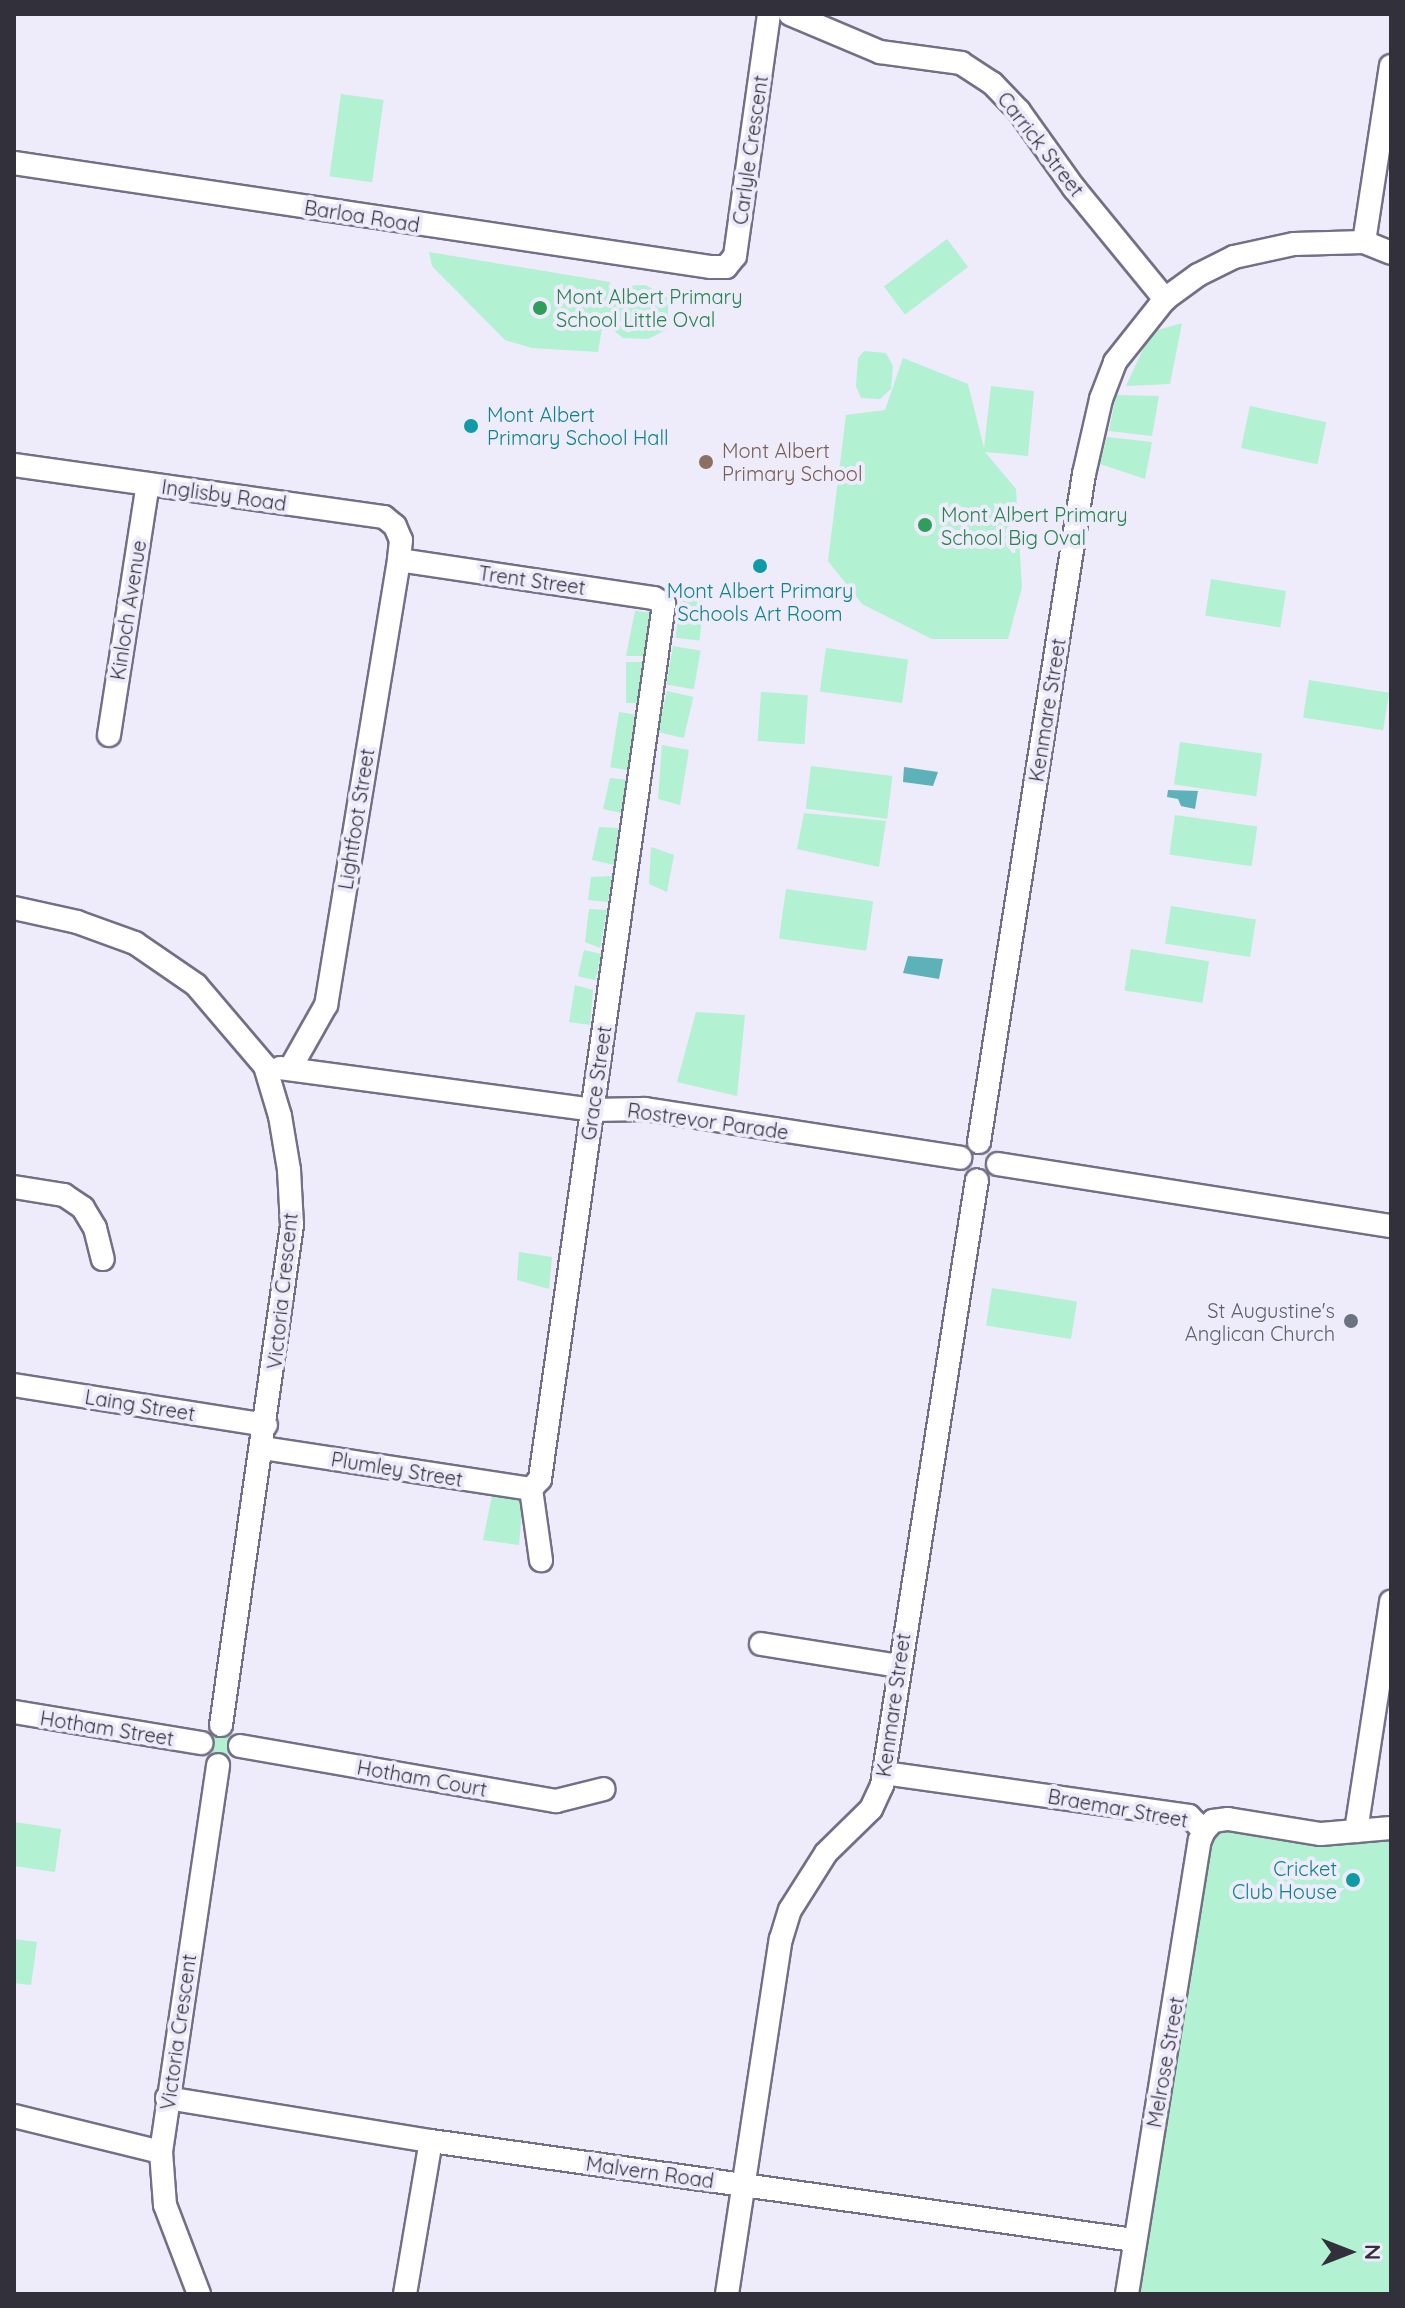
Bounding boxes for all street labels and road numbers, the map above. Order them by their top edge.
street label: Carlyle Crescent [728,74,772,226]
street label: Carrick Street [993,87,1089,201]
street label: Barloa Road [303,195,421,237]
street label: Inglisby Road [160,474,288,516]
street label: Kinloch Avenue [105,538,151,682]
street label: Trent Street [477,561,587,599]
street label: Kenmare Street [1024,637,1070,783]
street label: Lightfoot Street [333,747,379,891]
street label: Grace Street [576,1024,616,1142]
street label: Rostrevor Parade [626,1098,790,1144]
street label: Victoria Crescent [262,1212,302,1370]
street label: Laing Street [83,1384,197,1426]
street label: Plumley Street [329,1447,465,1491]
street label: Kenmare Street [871,1632,915,1778]
street label: Hotham Street [38,1706,176,1750]
street label: Hotham Court [355,1755,489,1801]
street label: Braemar Street [1046,1784,1190,1832]
street label: Victoria Crescent [155,1952,201,2112]
street label: Melrose Street [1142,1995,1188,2129]
street label: Malvern Road [585,2151,715,2193]

